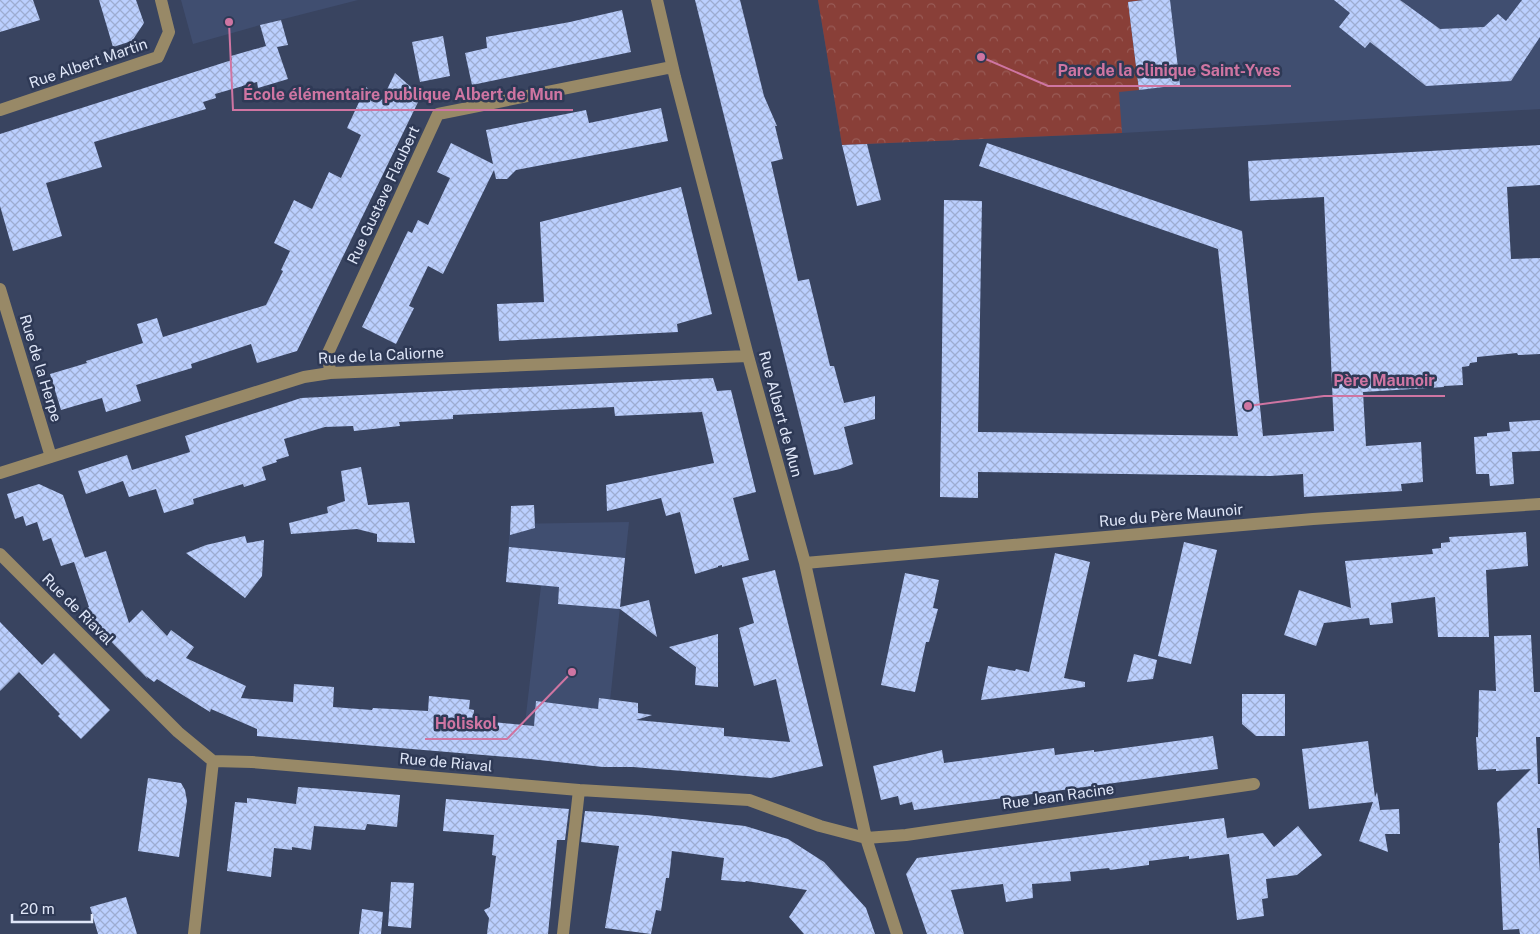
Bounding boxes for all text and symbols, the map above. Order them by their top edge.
street label: Rue Albert Martin [27,35,149,91]
callout: Parc de la clinique Saint-Yves [1048,55,1291,86]
text: Parc de la clinique Saint-Yves [1058,61,1280,80]
callout: École élémentaire publique Albert de Mun [233,79,573,110]
text: École élémentaire publique Albert de Mun [243,84,563,104]
street label: Rue Gustave Flaubert [343,123,423,267]
street label: Rue de la Herpe [17,312,65,424]
street label: Rue de la Caliorne [318,343,444,367]
street label: Rue Albert de Mun [756,349,806,479]
callout: Père Maunoir [1324,365,1445,396]
text: Père Maunoir [1333,371,1435,390]
street label: Rue du Père Maunoir [1098,500,1244,530]
street label: Rue de Riaval [39,570,117,648]
callout: Holiskol [425,708,507,739]
text: Holiskol [435,714,497,733]
street label: Rue de Riaval [399,749,493,775]
street label: Rue Jean Racine [1001,780,1115,812]
scale bar [12,892,92,924]
text: 20 m [20,900,55,917]

